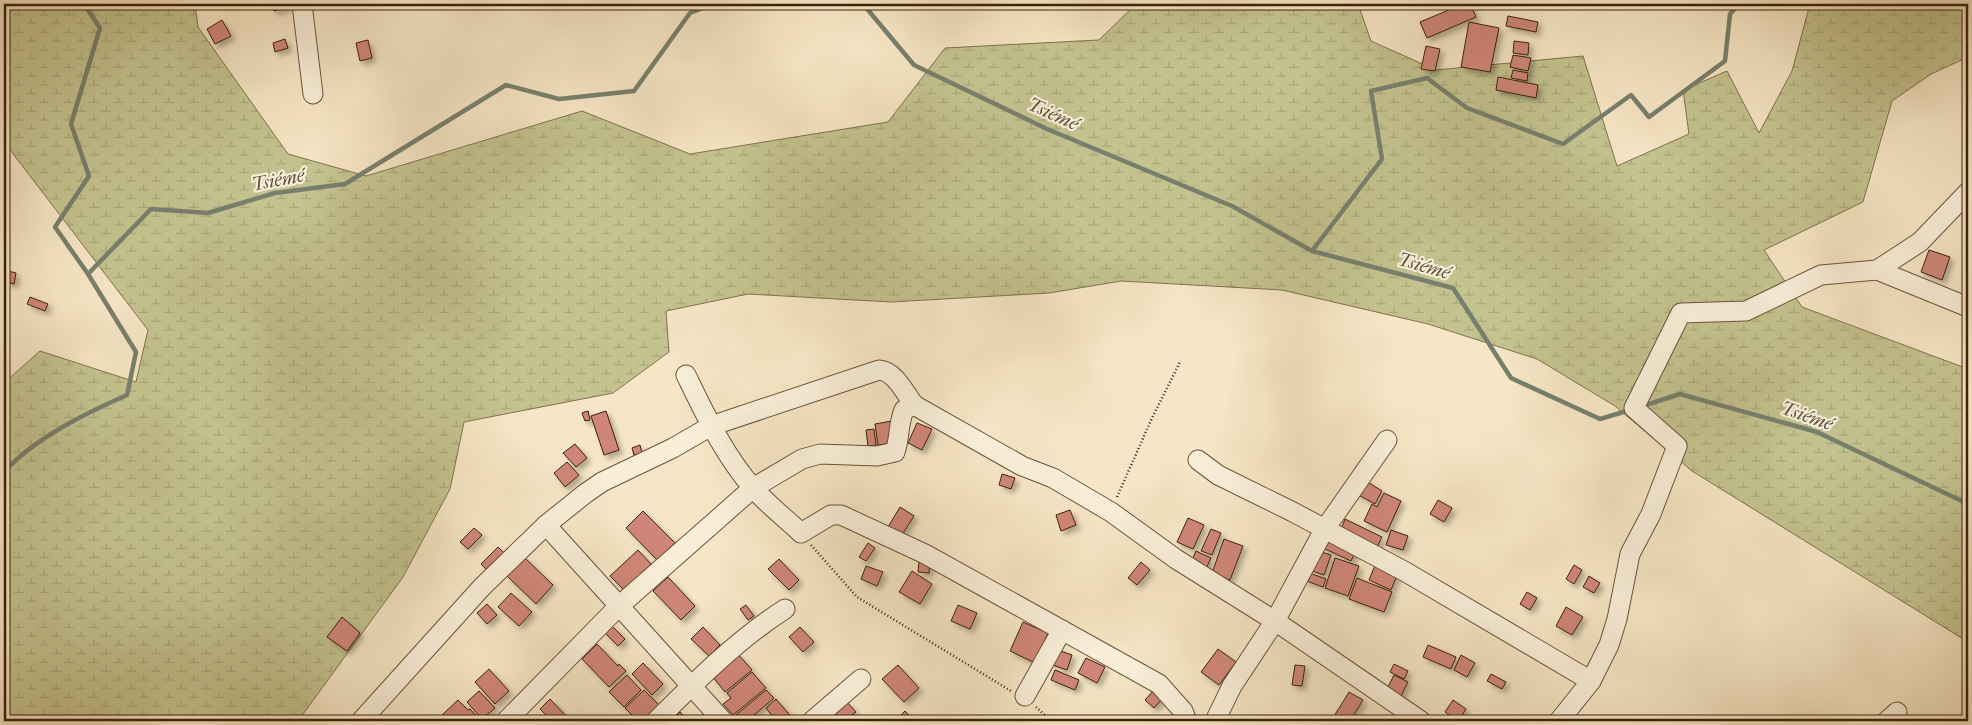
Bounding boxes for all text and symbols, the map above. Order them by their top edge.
water label: Tsiémé [1024,93,1084,136]
water label: Tsiémé [250,164,309,196]
water label: Tsiémé [1395,248,1455,285]
water label: Tsiémé [1778,397,1838,436]

